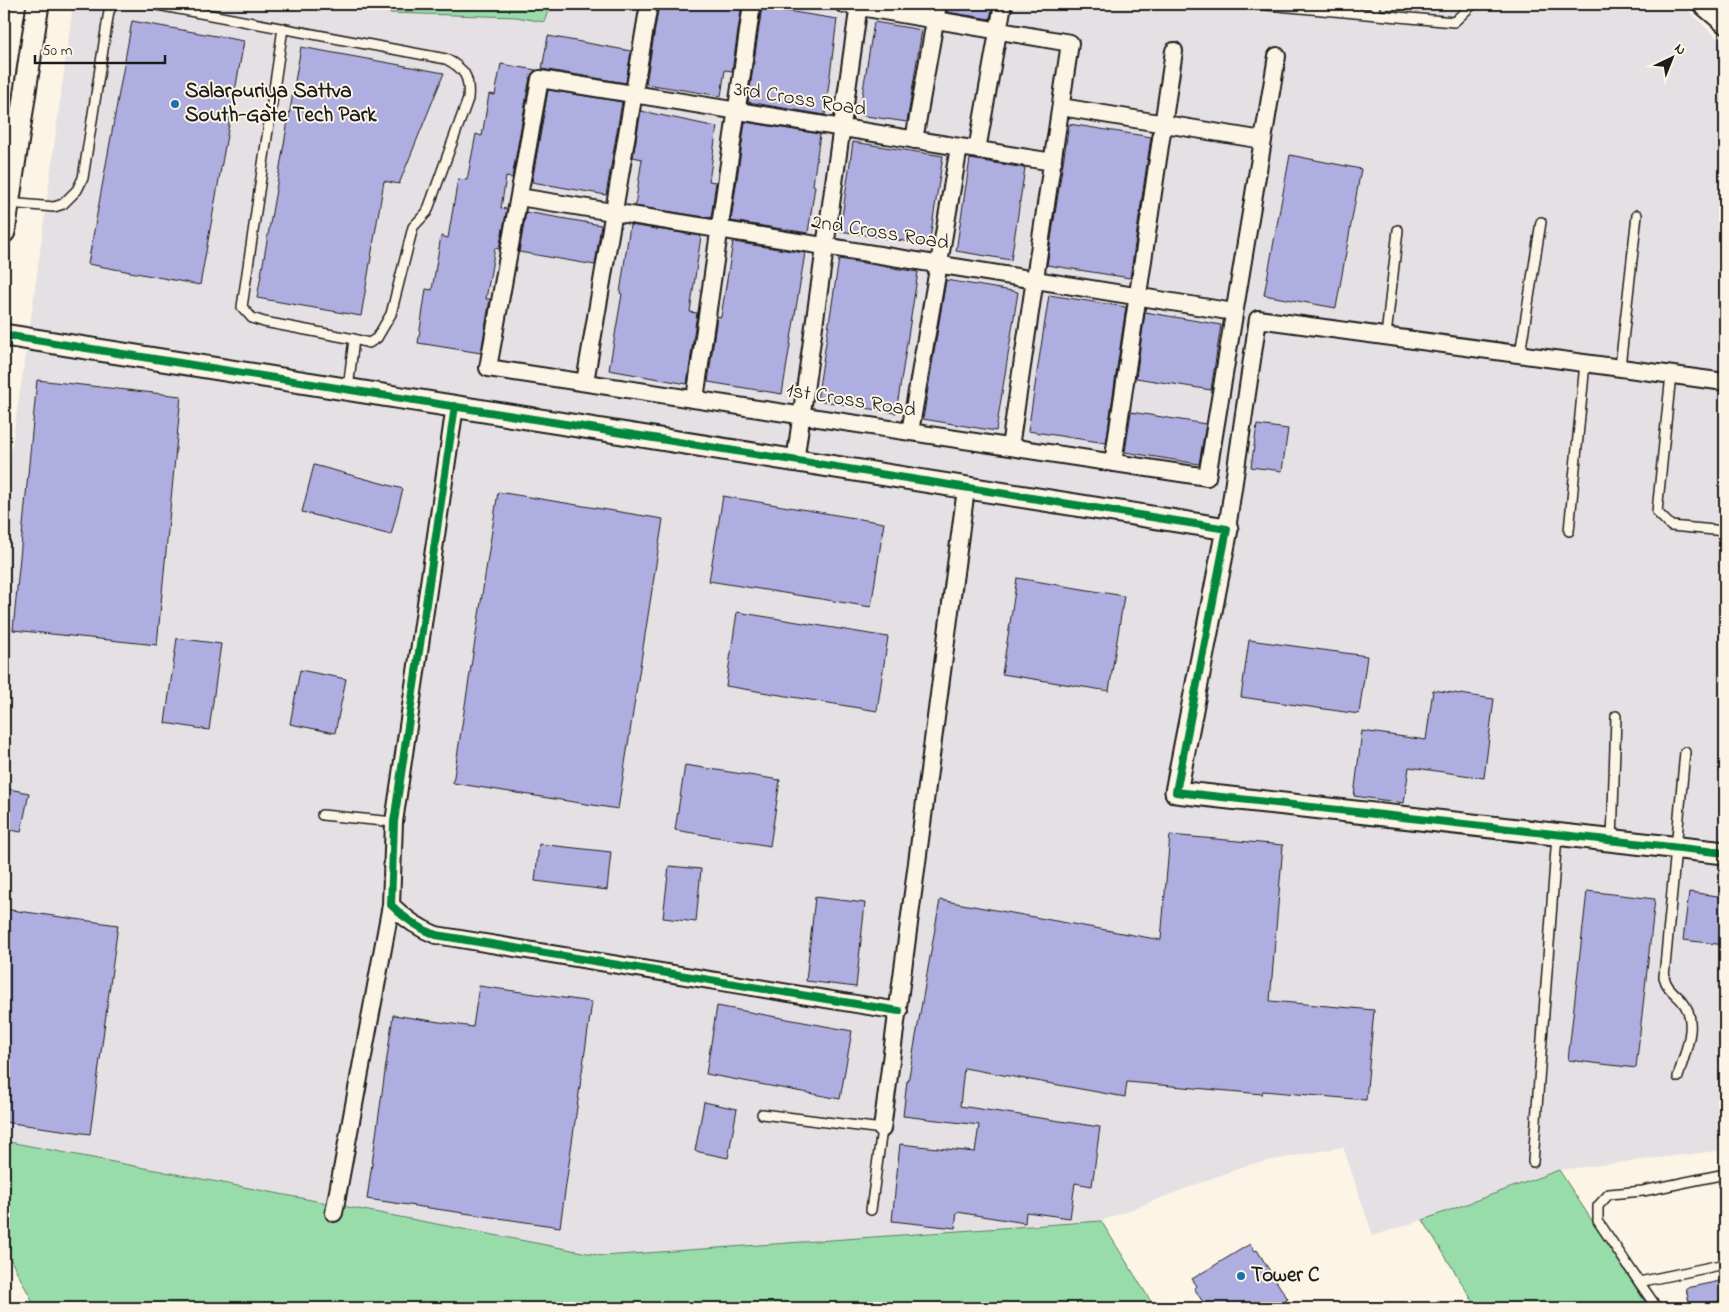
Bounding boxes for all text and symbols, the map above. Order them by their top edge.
scale bar [35,32,165,64]
north arrow [1646,32,1696,82]
text: N [1669,39,1690,60]
text: 50 m [42,40,73,62]
street label: 3rd Cross Road [732,75,868,125]
place label: Salarpuriya Sattva South-Gate Tech Park [185,77,377,131]
marker: Salarpuriya Sattva South-Gate Tech Park [169,98,181,110]
street label: 2nd Cross Road [809,207,951,259]
street label: 1st Cross Road [784,376,918,426]
place label: Tower C [1251,1261,1320,1291]
marker: Tower C [1235,1270,1247,1282]

